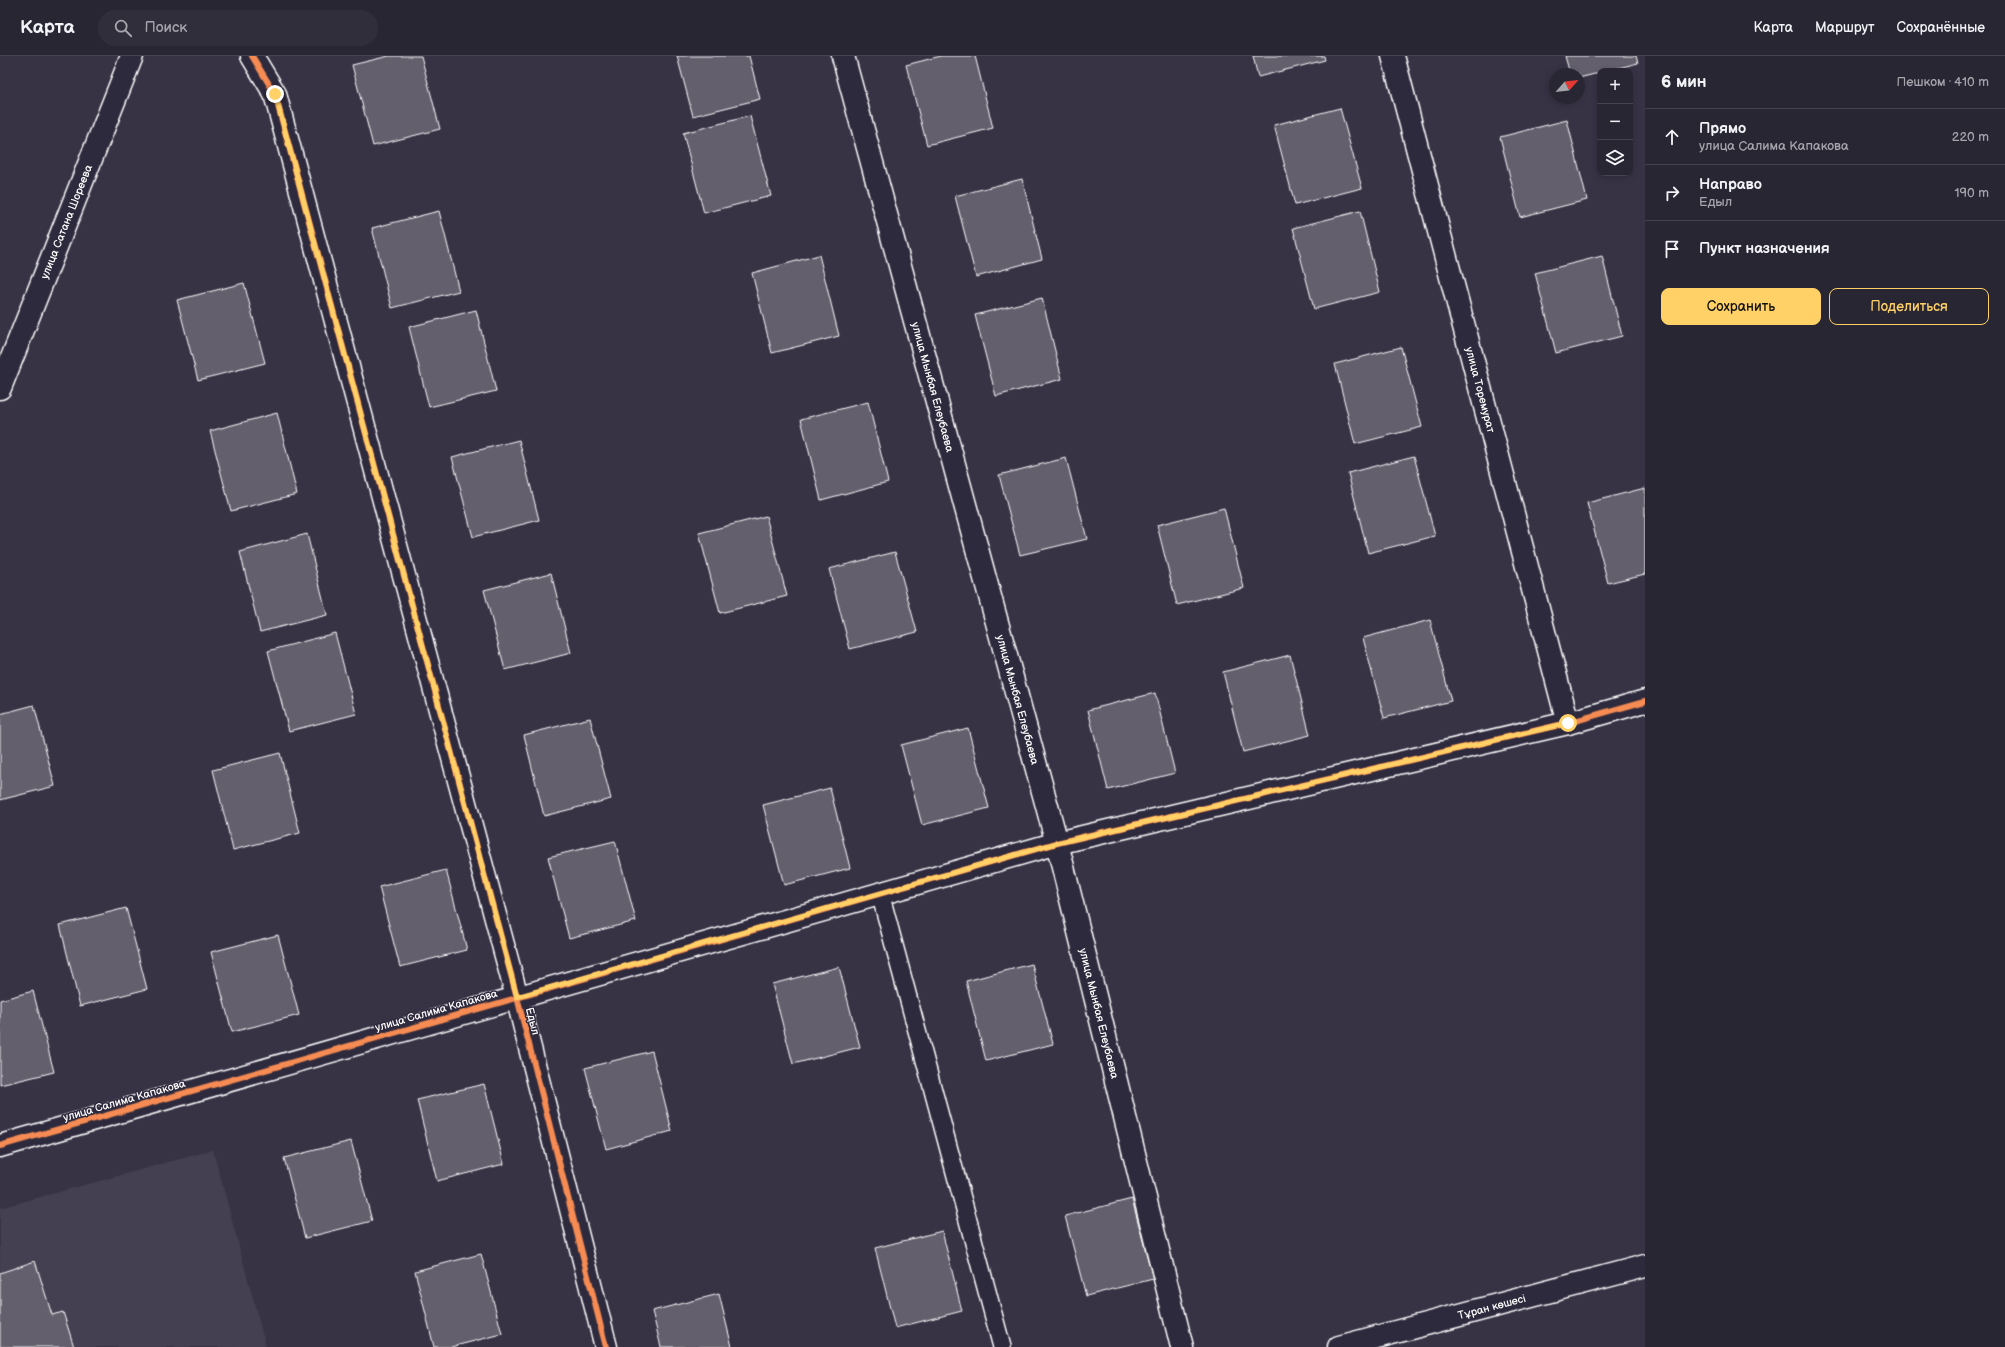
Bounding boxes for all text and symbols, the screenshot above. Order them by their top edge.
search box [98,10,378,46]
text: Карта [20,16,74,39]
icon: search [112,17,134,39]
text: Поиск [144,18,187,37]
text: Карта [1754,19,1793,36]
text: Маршрут [1815,19,1875,36]
text: Сохранённые [1897,19,1985,36]
north arrow [1549,68,1585,104]
map controls [1597,68,1633,176]
button: + [1597,68,1633,104]
text: 6 мин [1661,72,1707,92]
text: Пешком · 410 m [1897,74,1989,90]
route end [266,85,284,103]
button: − [1597,104,1633,140]
text: Прямо [1699,119,1746,138]
icon: ahead [1661,126,1683,148]
text: 220 m [1952,129,1989,145]
text: улица Салима Капакова [1699,138,1849,154]
button: layers [1597,140,1633,176]
street label: улица Сатана Шореева [38,162,95,281]
text: Направо [1699,175,1762,194]
icon: right [1661,182,1683,204]
text: 190 m [1955,185,1989,201]
text: Едыл [1699,194,1732,210]
icon: arrive [1661,238,1683,260]
text: Пункт назначения [1699,239,1830,258]
button: Сохранить [1661,288,1821,325]
button: Поделиться [1829,288,1989,325]
street label: улица Мынбая Елеубаева [909,321,957,454]
street label: улица Торемурат [1463,346,1498,434]
street label: улица Мынбая Елеубаева [994,633,1042,767]
route start [1559,714,1577,732]
street label: улица Мынбая Елеубаева [1076,947,1121,1080]
street label: улица Салима Капакова [374,987,499,1034]
street label: Едыл [523,1006,542,1036]
street label: улица Салима Капакова [62,1077,187,1124]
street label: Тұран көшесі [1457,1292,1527,1322]

